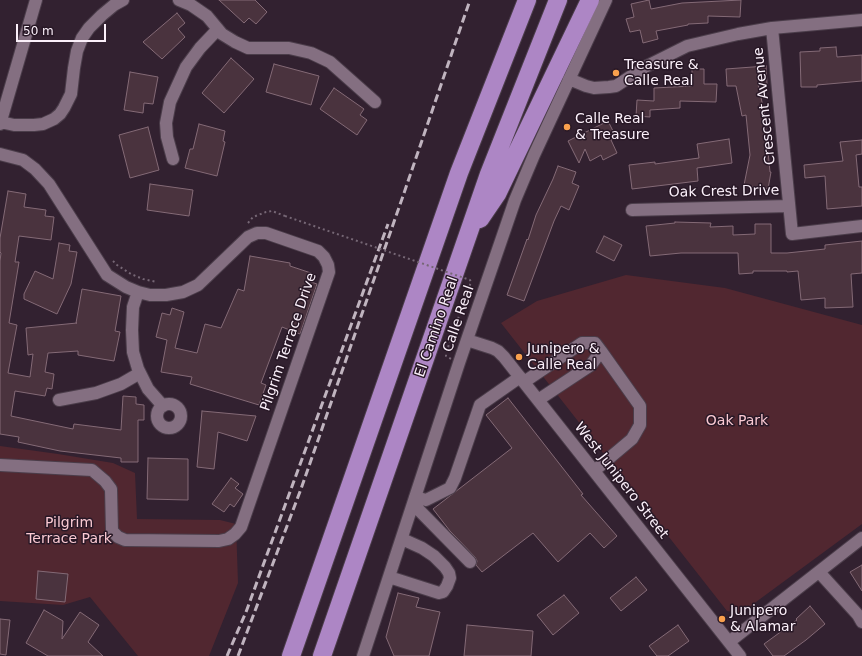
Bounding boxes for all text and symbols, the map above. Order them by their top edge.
scale bar [18,16,108,42]
text: 50 m [23,24,54,38]
street label: Crescent Avenue [750,46,780,166]
place label: Treasure & Calle Real [624,57,699,90]
marker: Treasure & Calle Real [611,68,621,78]
place label: Calle Real & Treasure [575,111,650,144]
marker: Calle Real & Treasure [562,122,572,132]
street label: Oak Crest Drive [669,183,779,201]
street label: Pilgrim Terrace Drive [257,271,321,413]
street label: El Camino Real [412,275,462,379]
street label: Calle Real [440,283,478,355]
place label: Junipero & Calle Real [527,341,600,374]
marker: Junipero & Calle Real [514,352,524,362]
park label: Oak Park [706,413,768,429]
street label: West Junipero Street [570,419,672,543]
park label: Pilgrim Terrace Park [26,515,112,548]
place label: Junipero & Alamar [730,603,795,636]
marker: Junipero & Alamar [717,614,727,624]

